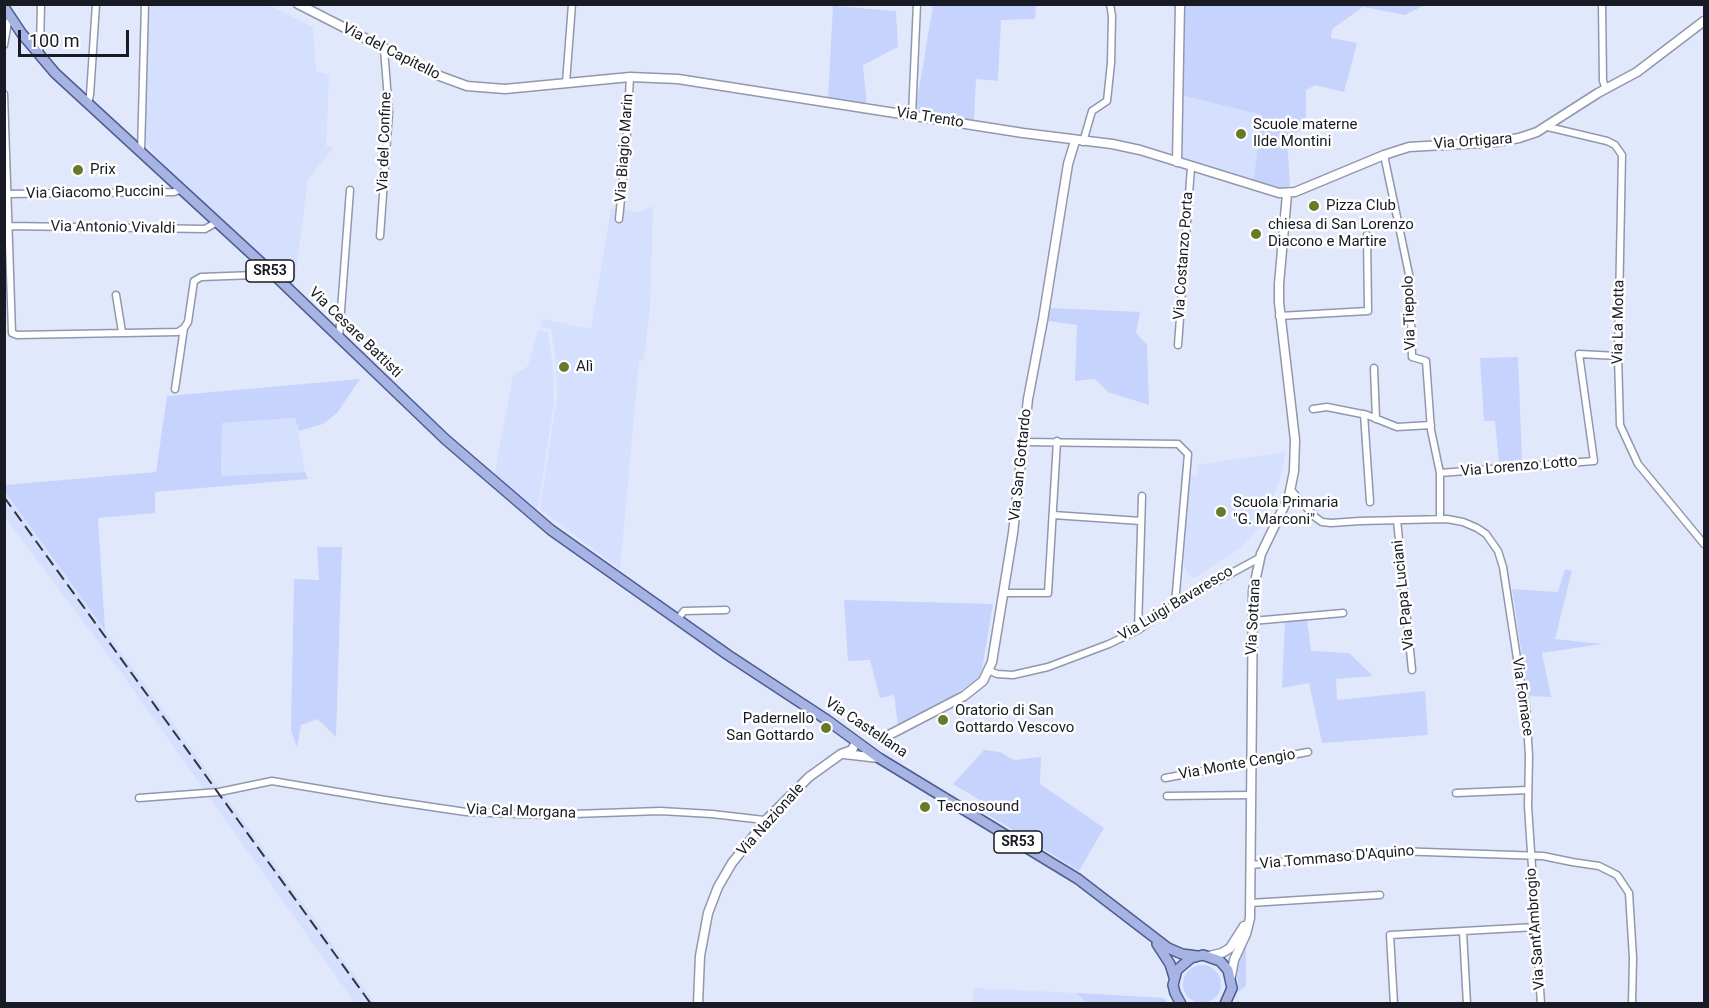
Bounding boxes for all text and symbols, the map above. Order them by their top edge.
scale bar [21,18,132,56]
street label: Via del Capitello [339,20,443,84]
text: 100 m [29,30,80,51]
street label: Via del Confine [374,92,396,192]
street label: Via Biagio Marin [612,93,638,203]
street label: Via Trento [895,104,965,132]
place label: Scuole materne Ilde Montini [1253,116,1357,151]
marker: Scuole materne Ilde Montini [1234,127,1248,141]
street label: Via Ortigara [1433,130,1513,154]
place label: Prix [90,161,116,179]
marker: Prix [71,163,85,177]
street label: Via Giacomo Puccini [26,183,164,203]
street label: Via Costanzo Porta [1171,191,1197,321]
place label: Pizza Club [1326,197,1396,215]
marker: Pizza Club [1307,199,1321,213]
place label: chiesa di San Lorenzo Diacono e Martire [1268,216,1414,251]
street label: Via Antonio Vivaldi [50,218,176,238]
marker: chiesa di San Lorenzo Diacono e Martire [1249,227,1263,241]
road number: SR53 [246,260,294,282]
street label: Via Tiepolo [1400,275,1420,351]
street label: Via La Motta [1609,280,1629,364]
street label: Via Cesare Battisti [305,284,405,382]
place label: Alì [576,358,593,376]
marker: Alì [557,360,571,374]
street label: Via San Gottardo [1006,408,1036,522]
street label: Via Lorenzo Lotto [1460,453,1578,481]
place label: Scuola Primaria "G. Marconi" [1233,494,1339,529]
marker: Scuola Primaria "G. Marconi" [1214,505,1228,519]
street label: Via Papa Luciani [1389,539,1419,651]
street label: Via Luigi Bavaresco [1116,563,1236,645]
street label: Via Sottana [1243,578,1265,656]
street label: Via Fornace [1508,657,1536,737]
street label: Via Castellana [821,694,911,762]
place label: Oratorio di San Gottardo Vescovo [955,702,1074,737]
place label: Padernello San Gottardo [726,710,814,745]
marker: Oratorio di San Gottardo Vescovo [936,713,950,727]
marker: Padernello San Gottardo [819,721,833,735]
street label: Via Monte Cengio [1177,746,1297,784]
street label: Via Nazionale [734,780,808,860]
place label: Tecnosound [937,798,1019,816]
marker: Tecnosound [918,800,932,814]
street label: Via Cal Morgana [466,801,576,823]
road number: SR53 [994,831,1042,853]
street label: Via Tommaso D'Aquino [1259,842,1415,874]
street label: Via Sant'Ambrogio [1523,867,1549,991]

